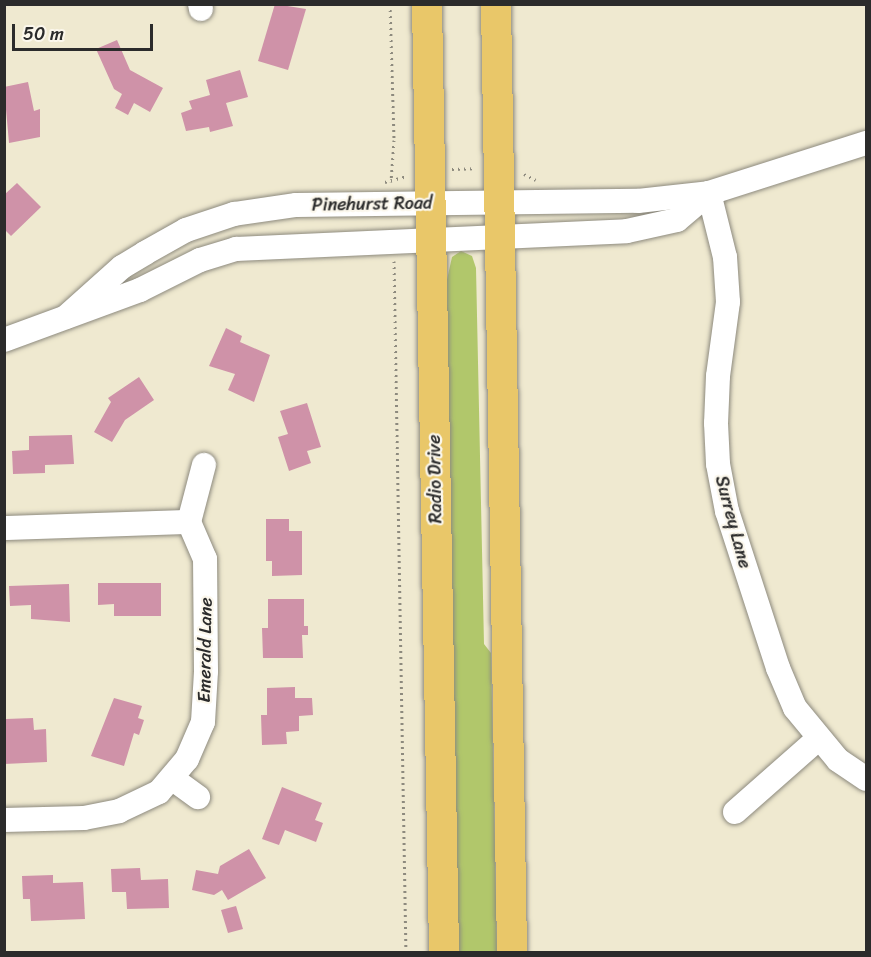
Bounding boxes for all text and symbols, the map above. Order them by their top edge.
scale bar [15,12,156,50]
text: 50 m [23,18,64,50]
street label: Pinehurst Road [311,192,433,216]
street label: Radio Drive [423,434,447,524]
street label: Surrey Lane [710,473,756,571]
street label: Emerald Lane [193,597,217,703]

